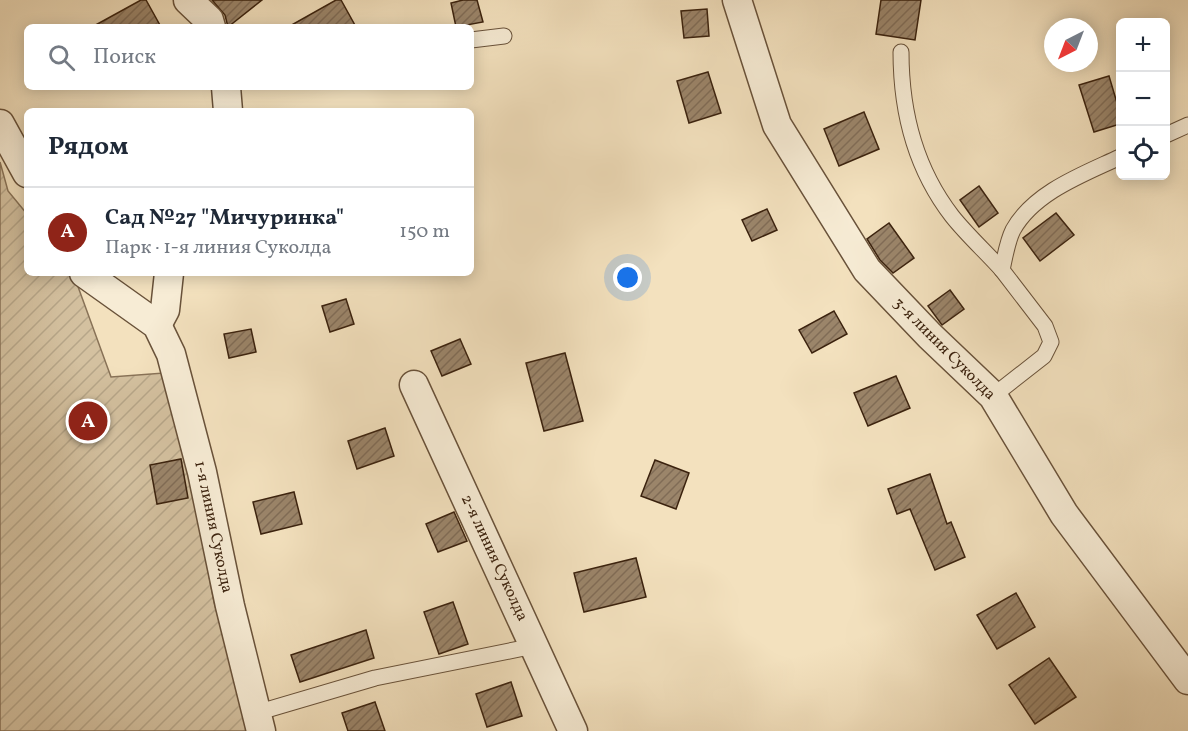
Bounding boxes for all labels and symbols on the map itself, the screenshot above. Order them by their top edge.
north arrow [1044,18,1098,72]
your location [613,263,642,292]
street label: 3-я линия Суколда [888,293,1000,405]
pin: A [68,398,107,444]
street label: 1-я линия Суколда [188,459,238,595]
street label: 2-я линия Суколда [455,491,533,625]

